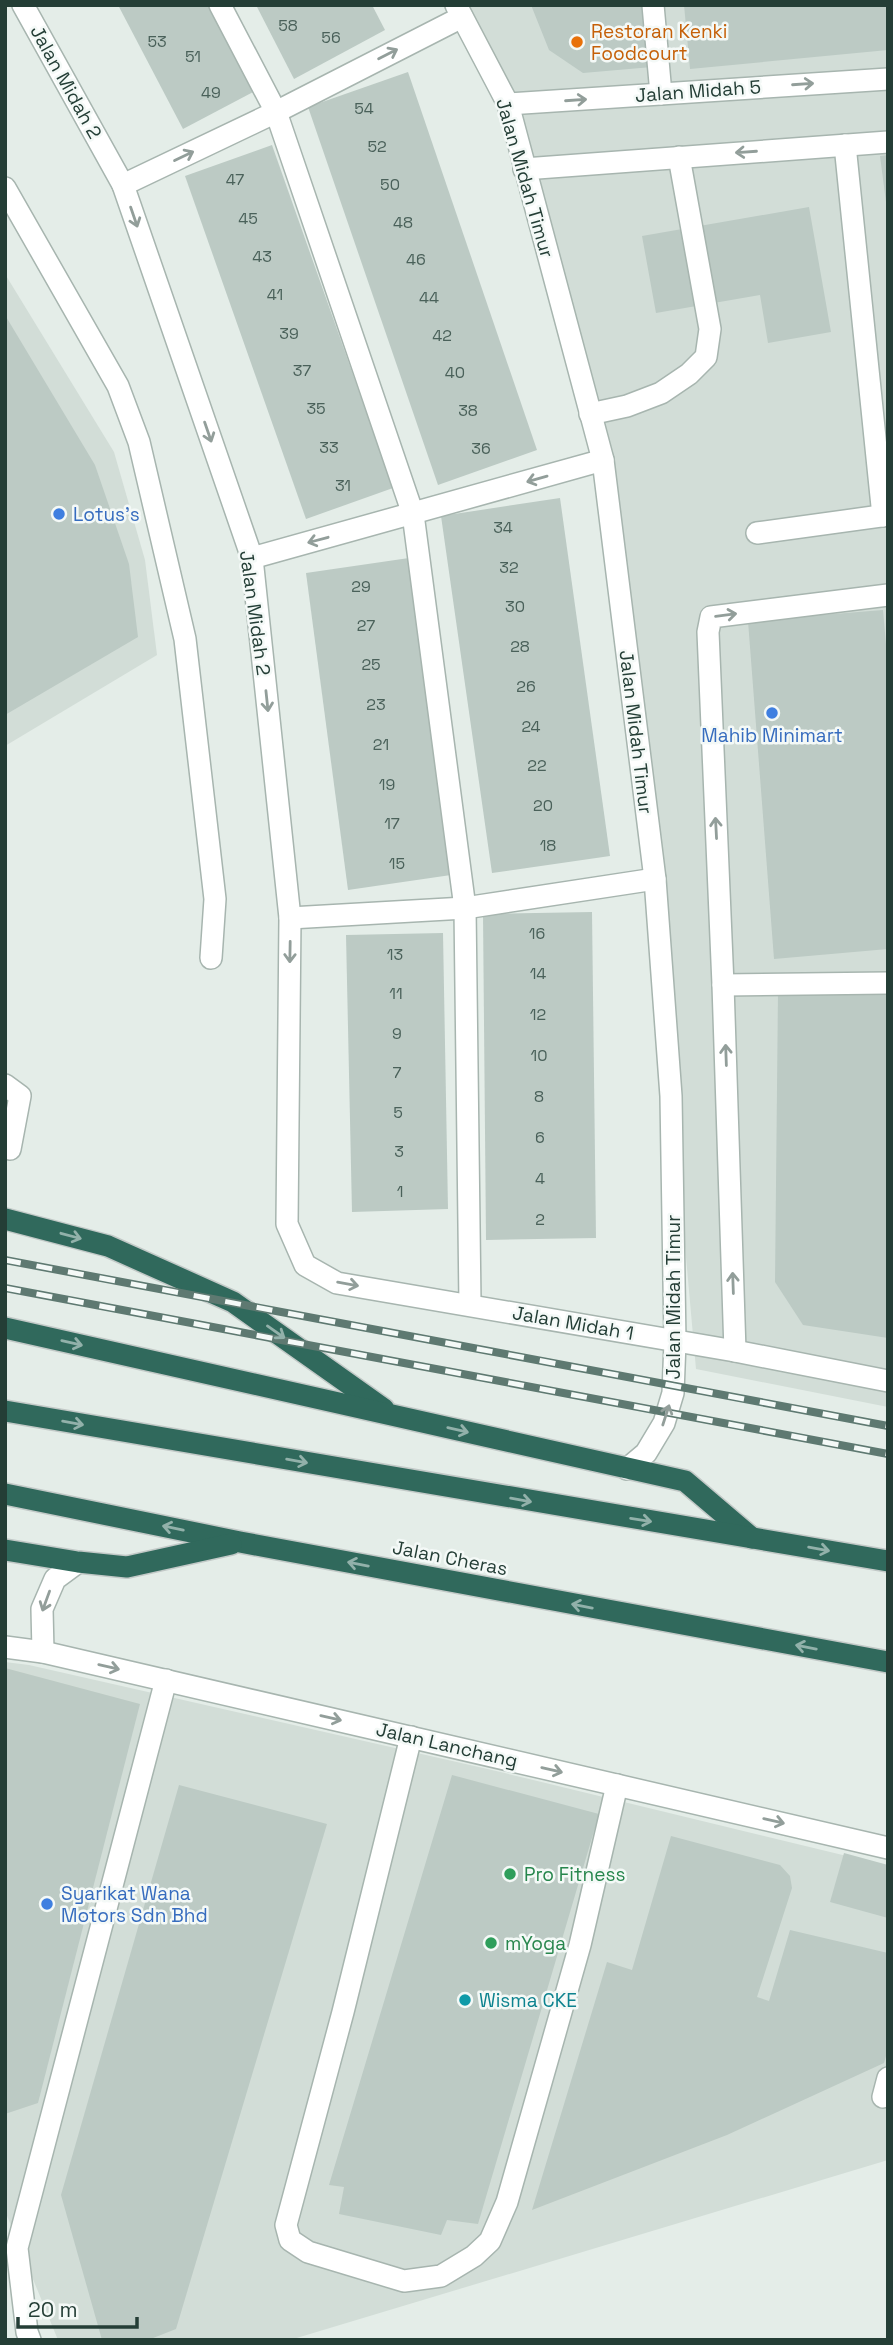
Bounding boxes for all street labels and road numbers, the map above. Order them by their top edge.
street label: Jalan Midah 2 [25,21,107,143]
street label: Jalan Midah 5 [634,74,762,108]
street label: Jalan Midah Timur [490,95,560,261]
street label: Jalan Midah 2 [234,549,276,677]
street label: Jalan Midah Timur [614,649,658,815]
street label: Jalan Midah Timur [661,1215,686,1379]
street label: Jalan Midah 1 [510,1300,636,1346]
street label: Jalan Cheras [390,1535,510,1581]
street label: Jalan Lanchang [374,1717,520,1773]

